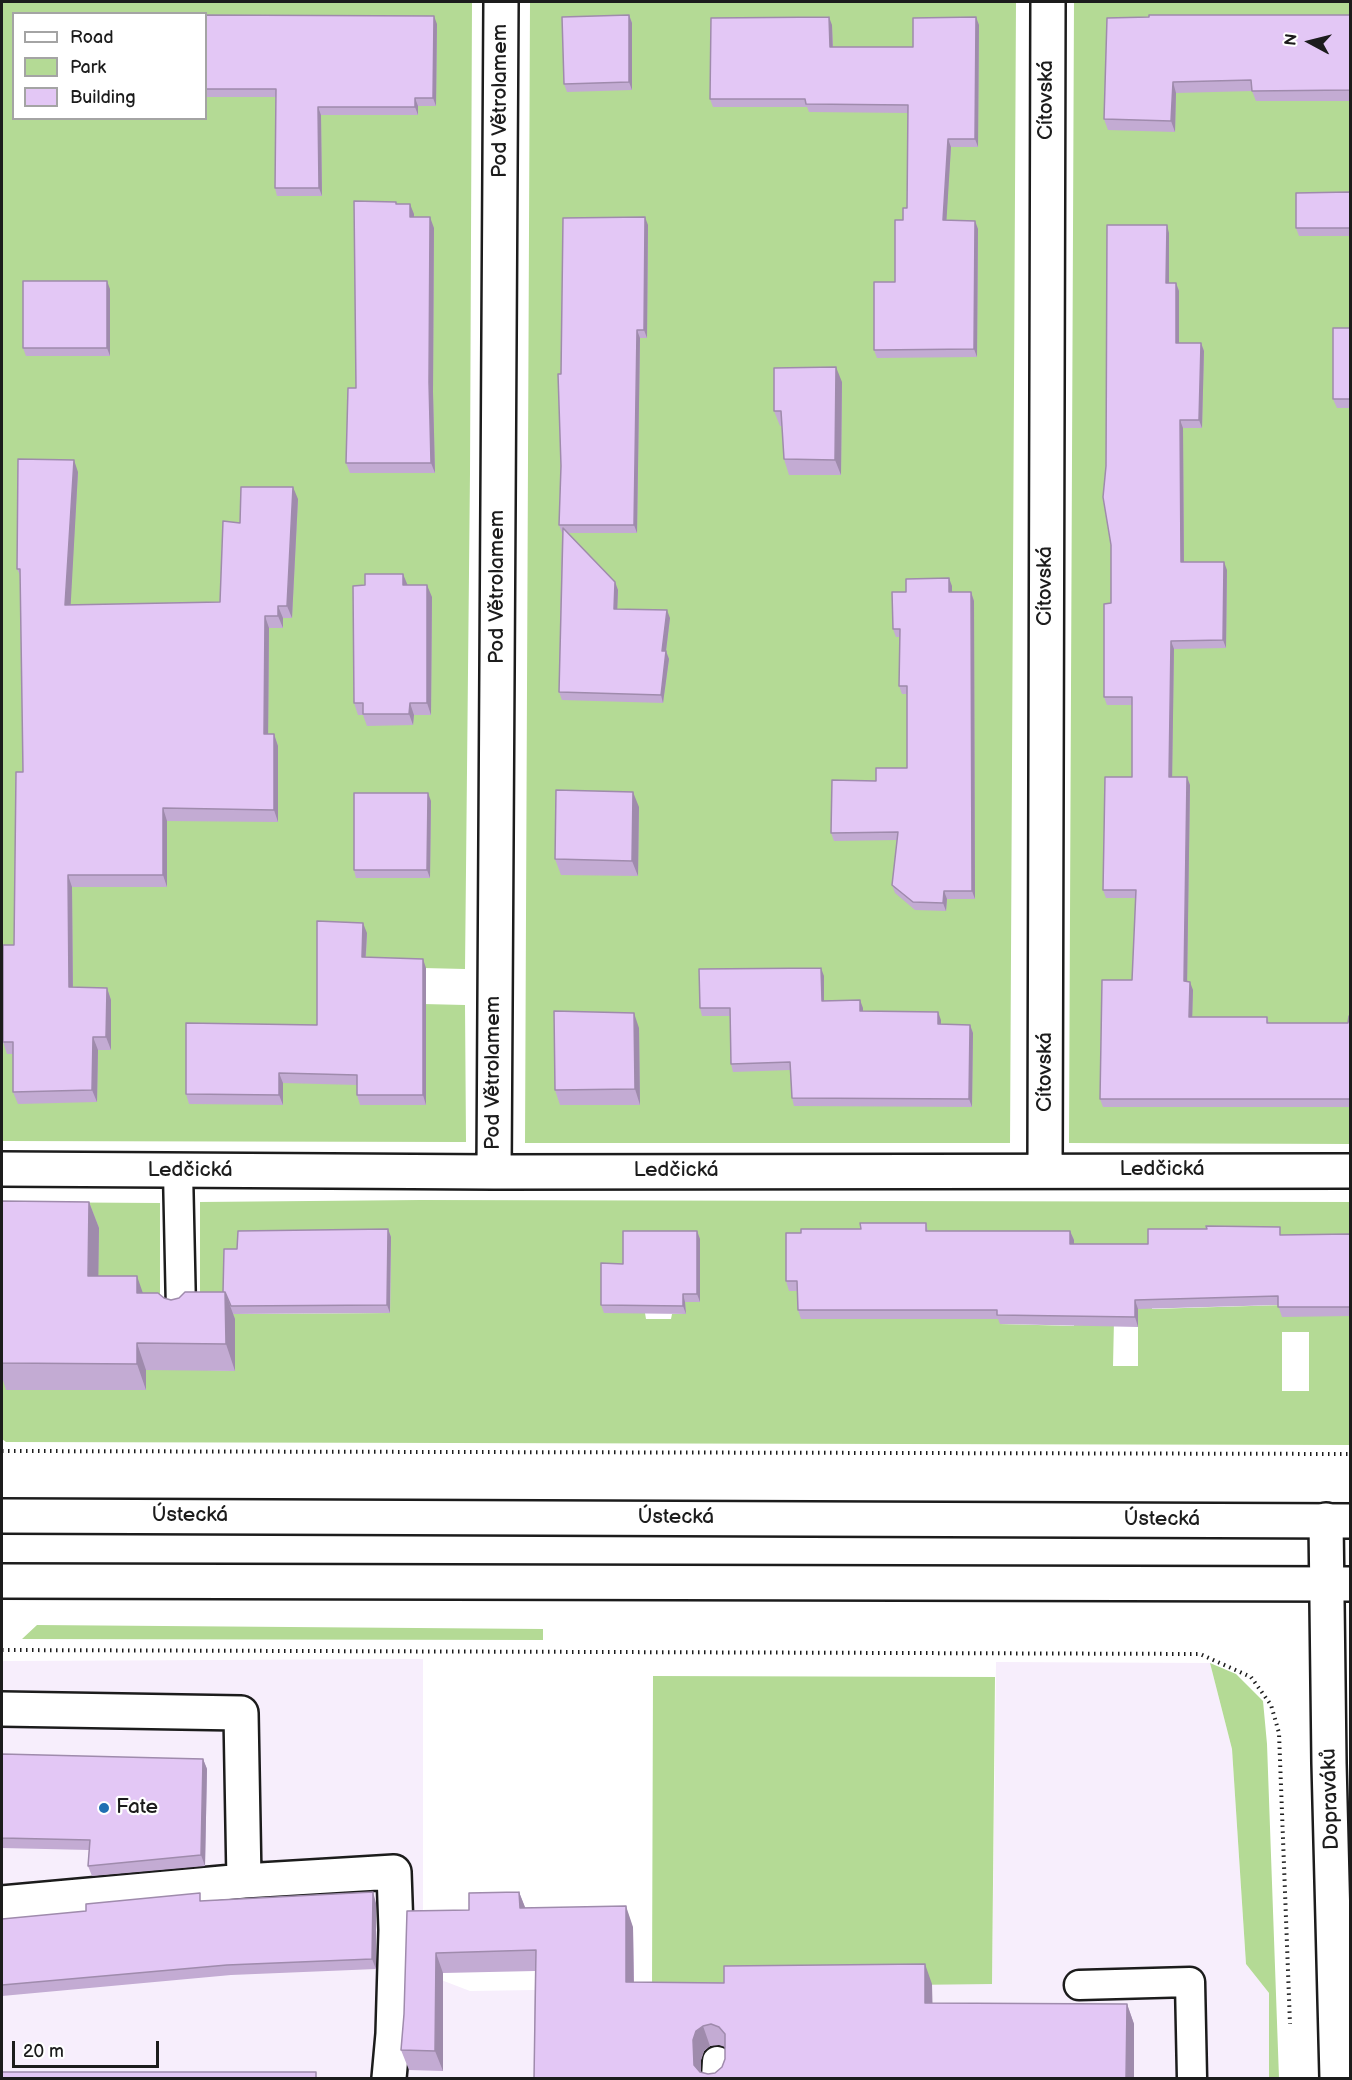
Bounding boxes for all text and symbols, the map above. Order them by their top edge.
legend [12,12,207,120]
north arrow [1280,12,1340,72]
street label: Pod Větrolamem [488,24,514,178]
text: Road [70,27,114,48]
text: N [1281,33,1302,47]
text: Park [70,57,106,78]
street label: Cítovská [1034,60,1060,140]
text: Building [70,87,136,108]
street label: Pod Větrolamem [485,510,511,664]
street label: Cítovská [1033,546,1059,626]
street label: Pod Větrolamem [481,996,507,1150]
street label: Cítovská [1033,1032,1059,1112]
street label: Ledčická [1119,1157,1205,1183]
street label: Ledčická [147,1158,233,1184]
street label: Ledčická [633,1158,719,1184]
street label: Ústecká [152,1503,228,1529]
street label: Ústecká [638,1505,714,1531]
street label: Ústecká [1124,1507,1200,1533]
street label: Dopraváků [1317,1748,1345,1850]
place label: Fate [116,1795,158,1821]
marker: Fate [97,1801,111,1815]
scale bar [15,2029,162,2067]
text: 20 m [23,2041,64,2062]

